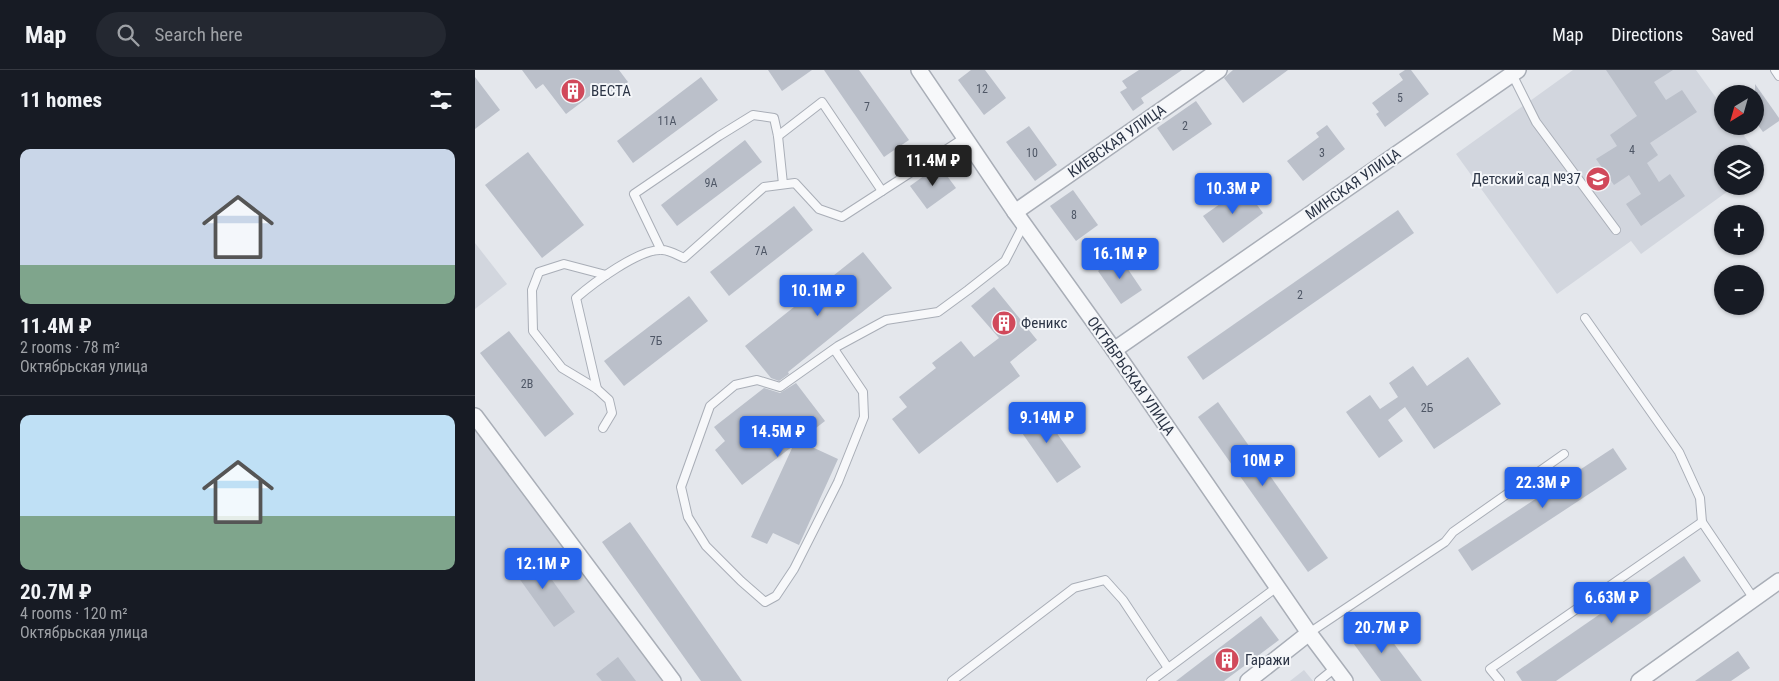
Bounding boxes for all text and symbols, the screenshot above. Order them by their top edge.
search box [96,12,446,57]
text: Map [25,21,66,49]
icon: search [114,21,142,49]
text: Search here [154,23,243,46]
text: Map [1552,24,1583,45]
text: Directions [1611,24,1683,45]
text: Saved [1711,24,1754,45]
building icon: ВЕСТА [560,78,586,104]
place label: ВЕСТА [591,82,631,100]
house number: 12 [976,82,988,96]
north arrow [1714,85,1764,135]
map controls [1714,85,1764,315]
icon: filters [427,86,455,114]
text: 11 homes [20,88,102,112]
house number: 5 [1397,91,1403,105]
house number: 7 [864,100,870,114]
street label: КИЕВСКАЯ УЛИЦА [1065,100,1170,182]
house number: 11А [658,114,676,128]
house number: 2 [1182,119,1188,133]
house number: 4 [1629,143,1635,157]
pin: 11.4M ₽ [887,144,979,187]
street label: МИНСКАЯ УЛИЦА [1302,144,1404,224]
button: layers [1714,145,1764,195]
house number: 10 [1026,146,1038,160]
house number: 3 [1319,146,1325,160]
text: 11.4M ₽ [906,151,960,170]
school or university icon: Детский сад №37 [1585,166,1611,192]
place label: Детский сад №37 [1472,170,1581,188]
pin: 10.3M ₽ [1187,172,1279,215]
house number: 9А [705,176,718,190]
text: 10.3M ₽ [1206,179,1260,198]
icon: home [193,182,283,272]
button: + [1714,205,1764,255]
house number: 8 [1071,208,1077,222]
pin: 16.1M ₽ [1074,238,1166,280]
house number: 7А [755,244,768,258]
text: 16.1M ₽ [1093,244,1147,263]
button: − [1714,265,1764,315]
pin: 10.1M ₽ [772,274,864,317]
text: 10.1M ₽ [791,281,845,300]
house number: 2 [1297,288,1303,302]
building icon: Феникс [991,310,1017,336]
street label: ОКТЯБРЬСКАЯ УЛИЦА [1083,313,1179,439]
text: 11.4M ₽ [20,314,92,338]
place label: Феникс [1021,314,1068,332]
house number: 7Б [650,334,663,348]
text: 2 rooms · 78 m² [20,338,120,357]
text: Октябрьская улица [20,357,148,376]
house number: 2В [521,377,533,391]
house number: 2Б [1421,401,1434,415]
pin: 9.14M ₽ [1001,402,1093,444]
text: 9.14M ₽ [1020,408,1074,427]
pin: 14.5M ₽ [732,416,824,458]
text: 14.5M ₽ [751,422,805,441]
pin: 10M ₽ [1228,444,1298,487]
icon: home [193,447,283,537]
text: 10M ₽ [1242,451,1284,470]
pin: 22.3M ₽ [1497,466,1589,509]
text: 22.3M ₽ [1516,473,1570,492]
pin: 12.1M ₽ [497,548,589,590]
text: 12.1M ₽ [516,554,570,573]
text: 20.7M ₽ [20,580,92,604]
pin: 6.63M ₽ [1566,582,1658,624]
text: 6.63M ₽ [1585,588,1639,607]
text: 4 rooms · 120 m² [20,604,128,623]
pin: 20.7M ₽ [1336,612,1428,654]
text: 20.7M ₽ [1355,618,1409,637]
text: Октябрьская улица [20,623,148,642]
building icon: Гаражи [1214,647,1240,673]
place label: Гаражи [1245,651,1290,669]

